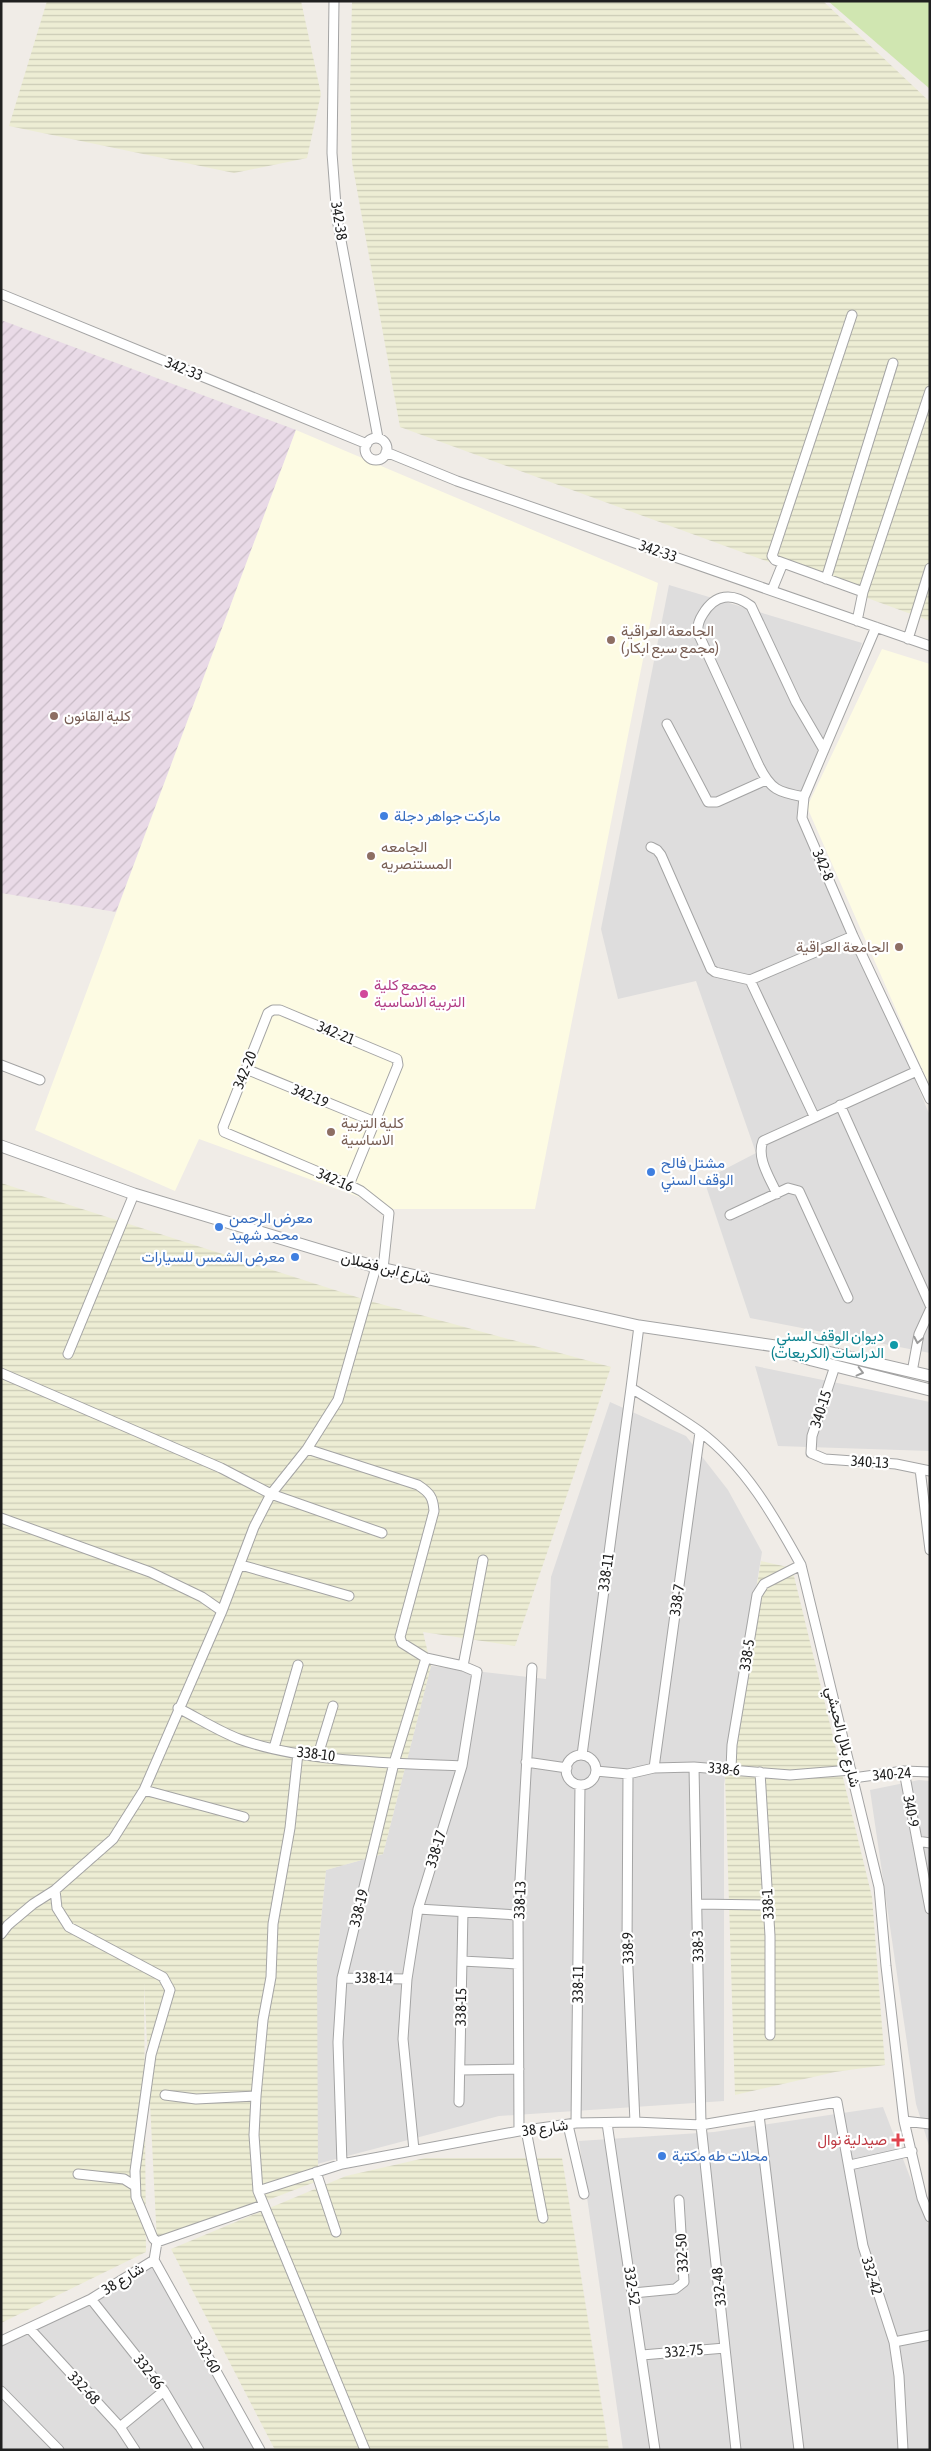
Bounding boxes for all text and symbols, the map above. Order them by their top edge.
street label: 342-38 [328,200,351,242]
street label: 342-33 [163,353,205,384]
street label: 342-33 [637,536,679,565]
place label: الجامعة العراقية (مجمع سبع ابكار) [621,622,719,659]
marker: الجامعة العراقية (مجمع سبع ابكار) [605,634,617,646]
place label: كلية القانون [64,707,131,725]
marker: كلية القانون [48,710,60,722]
place label: ماركت جواهر دجلة [394,807,501,825]
marker: ماركت جواهر دجلة [378,810,390,822]
place label: الجامعه المستنصريه [381,838,452,873]
street label: 342-8 [809,847,838,883]
marker: الجامعه المستنصريه [365,850,377,862]
place label: الجامعة العراقية [796,938,889,956]
marker: الجامعة العراقية [893,941,905,953]
place label: مجمع كلية التربية الاساسية [374,976,465,1011]
marker: مجمع كلية التربية الاساسية [358,988,370,1000]
street label: 342-21 [315,1017,357,1048]
street label: 342-20 [229,1049,260,1091]
street label: 342-19 [289,1080,331,1111]
place label: كلية التربية الاساسية [341,1114,404,1149]
marker: كلية التربية الاساسية [325,1126,337,1138]
place label: مشتل فالح الوقف السني [661,1154,734,1193]
street label: 342-16 [314,1164,356,1195]
marker: مشتل فالح الوقف السني [645,1166,657,1178]
place label: معرض الرحمن محمد شهيد [229,1209,313,1244]
marker: معرض الرحمن محمد شهيد [213,1221,225,1233]
place label: معرض الشمس للسيارات [142,1248,285,1267]
street label: شارع ابن فضلان [339,1248,433,1290]
marker: معرض الشمس للسيارات [289,1251,301,1263]
place label: ديوان الوقف السني الدراسات (الكريعات) [771,1327,884,1362]
one-way arrow [913,1335,923,1344]
marker: ديوان الوقف السني الدراسات (الكريعات) [888,1339,900,1351]
one-way arrow [855,1366,864,1377]
street label: 340-15 [807,1388,835,1430]
street label: 340-13 [850,1452,890,1471]
street label: 338-11 [594,1552,617,1592]
street label: 338-7 [666,1583,687,1617]
street label: 338-5 [736,1638,757,1672]
street label: شارع بلال الحبشي [818,1685,864,1790]
street label: 338-10 [296,1743,336,1764]
street label: 338-6 [707,1759,741,1778]
street label: 340-24 [872,1763,912,1784]
street label: 340-9 [900,1794,923,1828]
street label: 338-17 [422,1828,449,1870]
street label: 338-13 [510,1881,529,1919]
street label: 338-19 [346,1887,371,1928]
street label: 338-1 [758,1888,777,1920]
street label: 338-3 [689,1930,706,1962]
street label: 338-9 [619,1932,636,1964]
street label: 338-11 [569,1965,586,2003]
street label: 338-14 [355,1969,393,1986]
street label: 338-15 [452,1988,469,2026]
street label: شارع 38 [521,2116,570,2142]
place label: صيدلية نوال [817,2131,887,2149]
marker: صيدلية نوال [891,2133,905,2147]
place label: محلات طه مكتبة [672,2147,768,2165]
marker: محلات طه مكتبة [656,2150,668,2162]
street label: 332-50 [672,2233,691,2273]
street label: 332-42 [859,2255,886,2297]
street label: شارع 38 [99,2259,149,2301]
street label: 332-52 [621,2265,644,2307]
street label: 332-48 [708,2267,729,2307]
street label: 332-60 [191,2334,224,2376]
street label: 332-75 [664,2340,704,2361]
street label: 332-66 [131,2351,168,2392]
street label: 332-68 [65,2368,104,2408]

